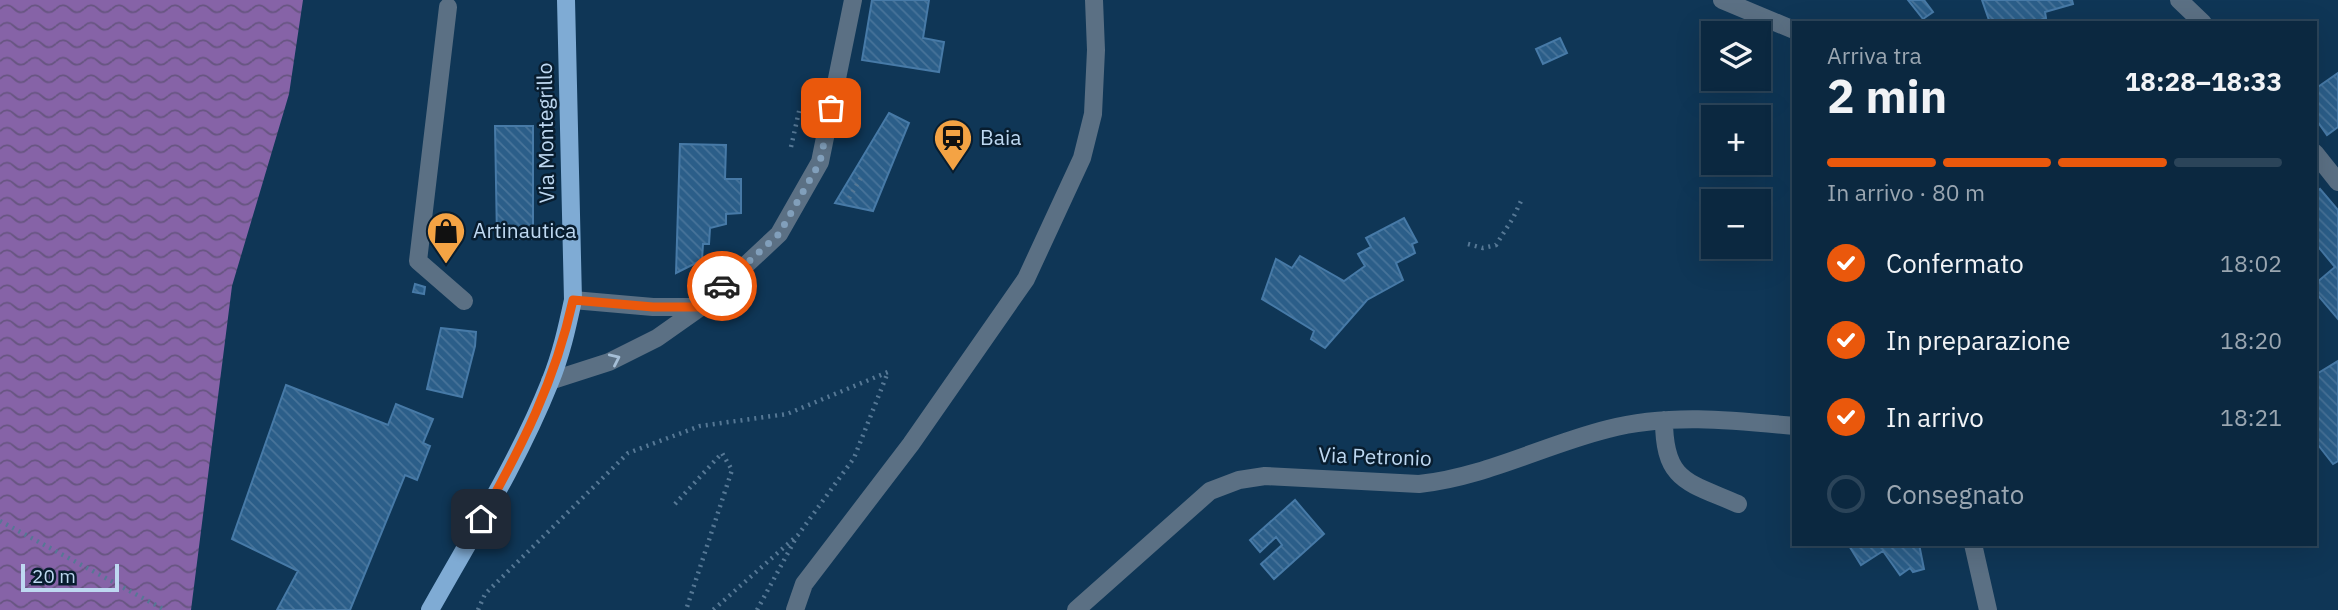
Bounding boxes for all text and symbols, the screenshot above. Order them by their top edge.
map controls [1701,21,1771,259]
button: layers [1701,21,1771,91]
text: Arriva tra [1827,40,1922,70]
street label: Via Montegrillo [530,62,560,204]
text: 18:28–18:33 [2125,64,2282,98]
text: 2 min [1827,66,1947,126]
pin [801,78,861,138]
icon: bag [812,89,850,127]
button: + [1701,105,1771,175]
station icon: Baia [932,117,974,172]
place label: Baia [980,123,1021,151]
text: In arrivo · 80 m [1827,177,1985,207]
button: − [1701,189,1771,259]
shop icon: Artinautica [425,210,467,265]
place label: Artinautica [473,216,576,244]
icon: check [1827,244,1865,282]
text: Confermato [1886,246,2024,280]
text: 18:02 [2220,248,2282,278]
courier [687,251,757,321]
icon: car [703,267,741,305]
icon: check [1827,321,1865,359]
text: In preparazione [1886,323,2071,357]
text: 18:20 [2220,325,2282,355]
one-way arrow [608,353,620,367]
icon: check [1827,398,1865,436]
text: In arrivo [1886,400,1984,434]
text: 18:21 [2220,402,2282,432]
street label: Via Petronio [1318,440,1432,472]
text: Consegnato [1886,477,2024,511]
pin [451,489,511,549]
icon: home [462,500,500,538]
scale bar [21,561,119,593]
text: 20 m [32,564,76,588]

